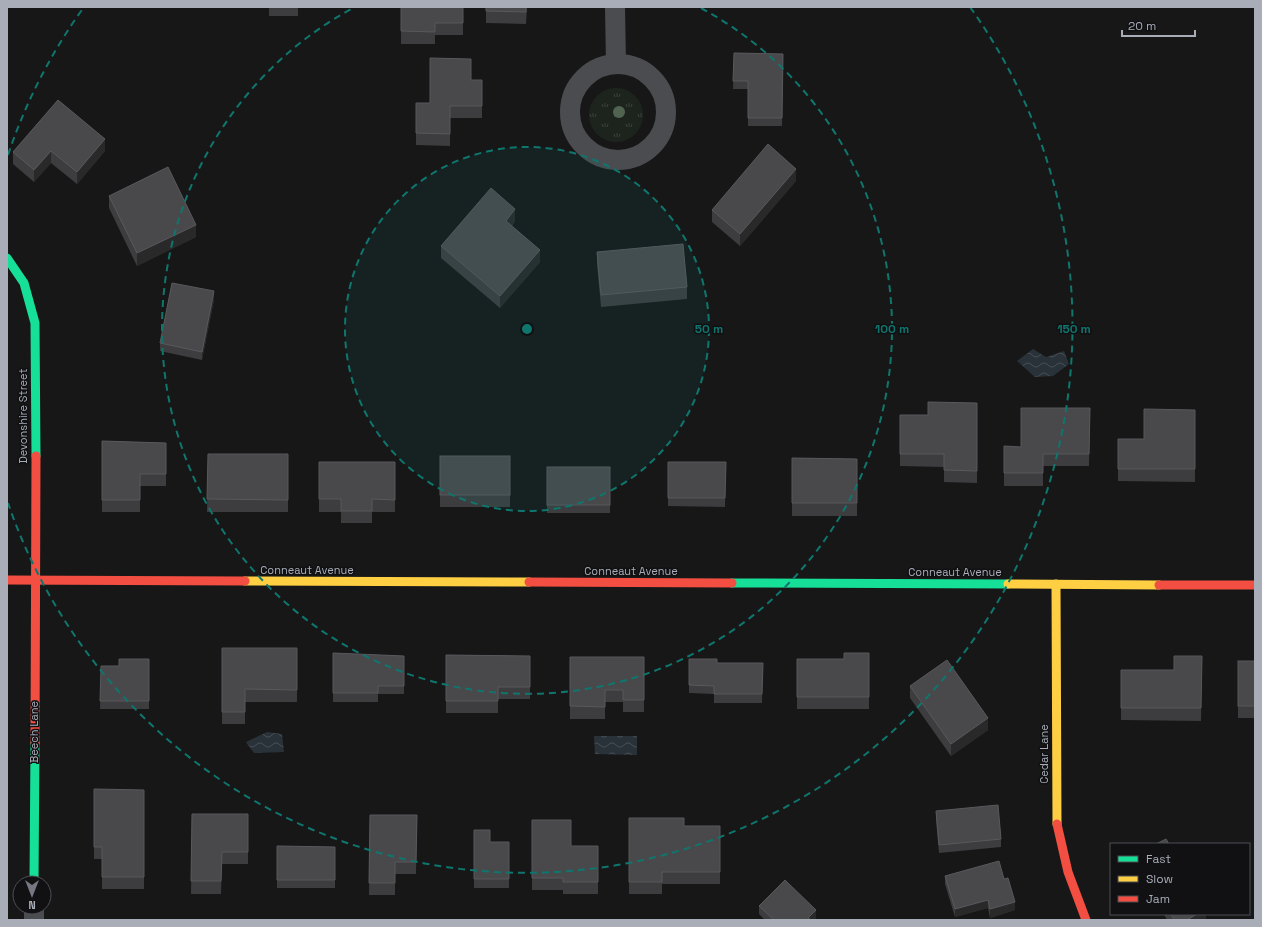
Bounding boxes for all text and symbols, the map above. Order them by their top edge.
scale bar [1122,12,1195,38]
text: 20 m [1128,18,1156,34]
text: 50 m [695,321,723,337]
text: 100 m [875,321,909,337]
text: 150 m [1057,321,1091,337]
centre of rings [520,322,534,336]
street label: Devonshire Street [16,369,30,463]
street label: Conneaut Avenue [260,563,354,577]
street label: Conneaut Avenue [584,564,678,578]
street label: Conneaut Avenue [908,565,1002,579]
street label: Beech Lane [27,701,41,763]
street label: Cedar Lane [1037,724,1051,784]
legend [1110,843,1250,915]
text: Fast [1146,851,1171,867]
text: Slow [1146,871,1173,887]
north arrow [12,875,52,915]
text: Jam [1146,891,1170,907]
text: N [28,898,36,912]

